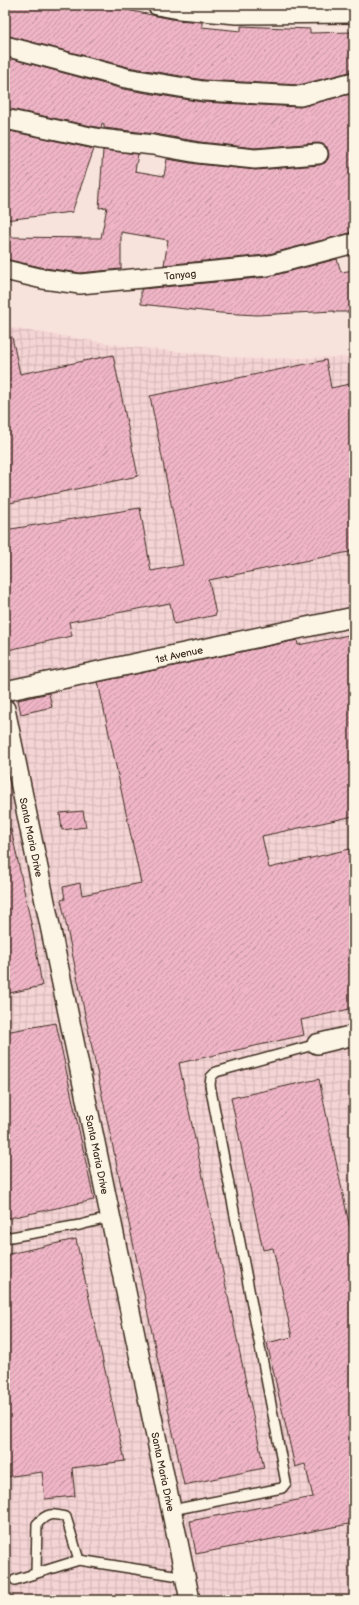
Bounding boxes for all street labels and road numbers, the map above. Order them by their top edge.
street label: Tanyag [164,268,197,283]
street label: 1st Avenue [155,644,204,666]
street label: Santa Maria Drive [17,797,45,878]
street label: Santa Maria Drive [82,1114,111,1196]
street label: Santa Maria Drive [148,1431,176,1513]

